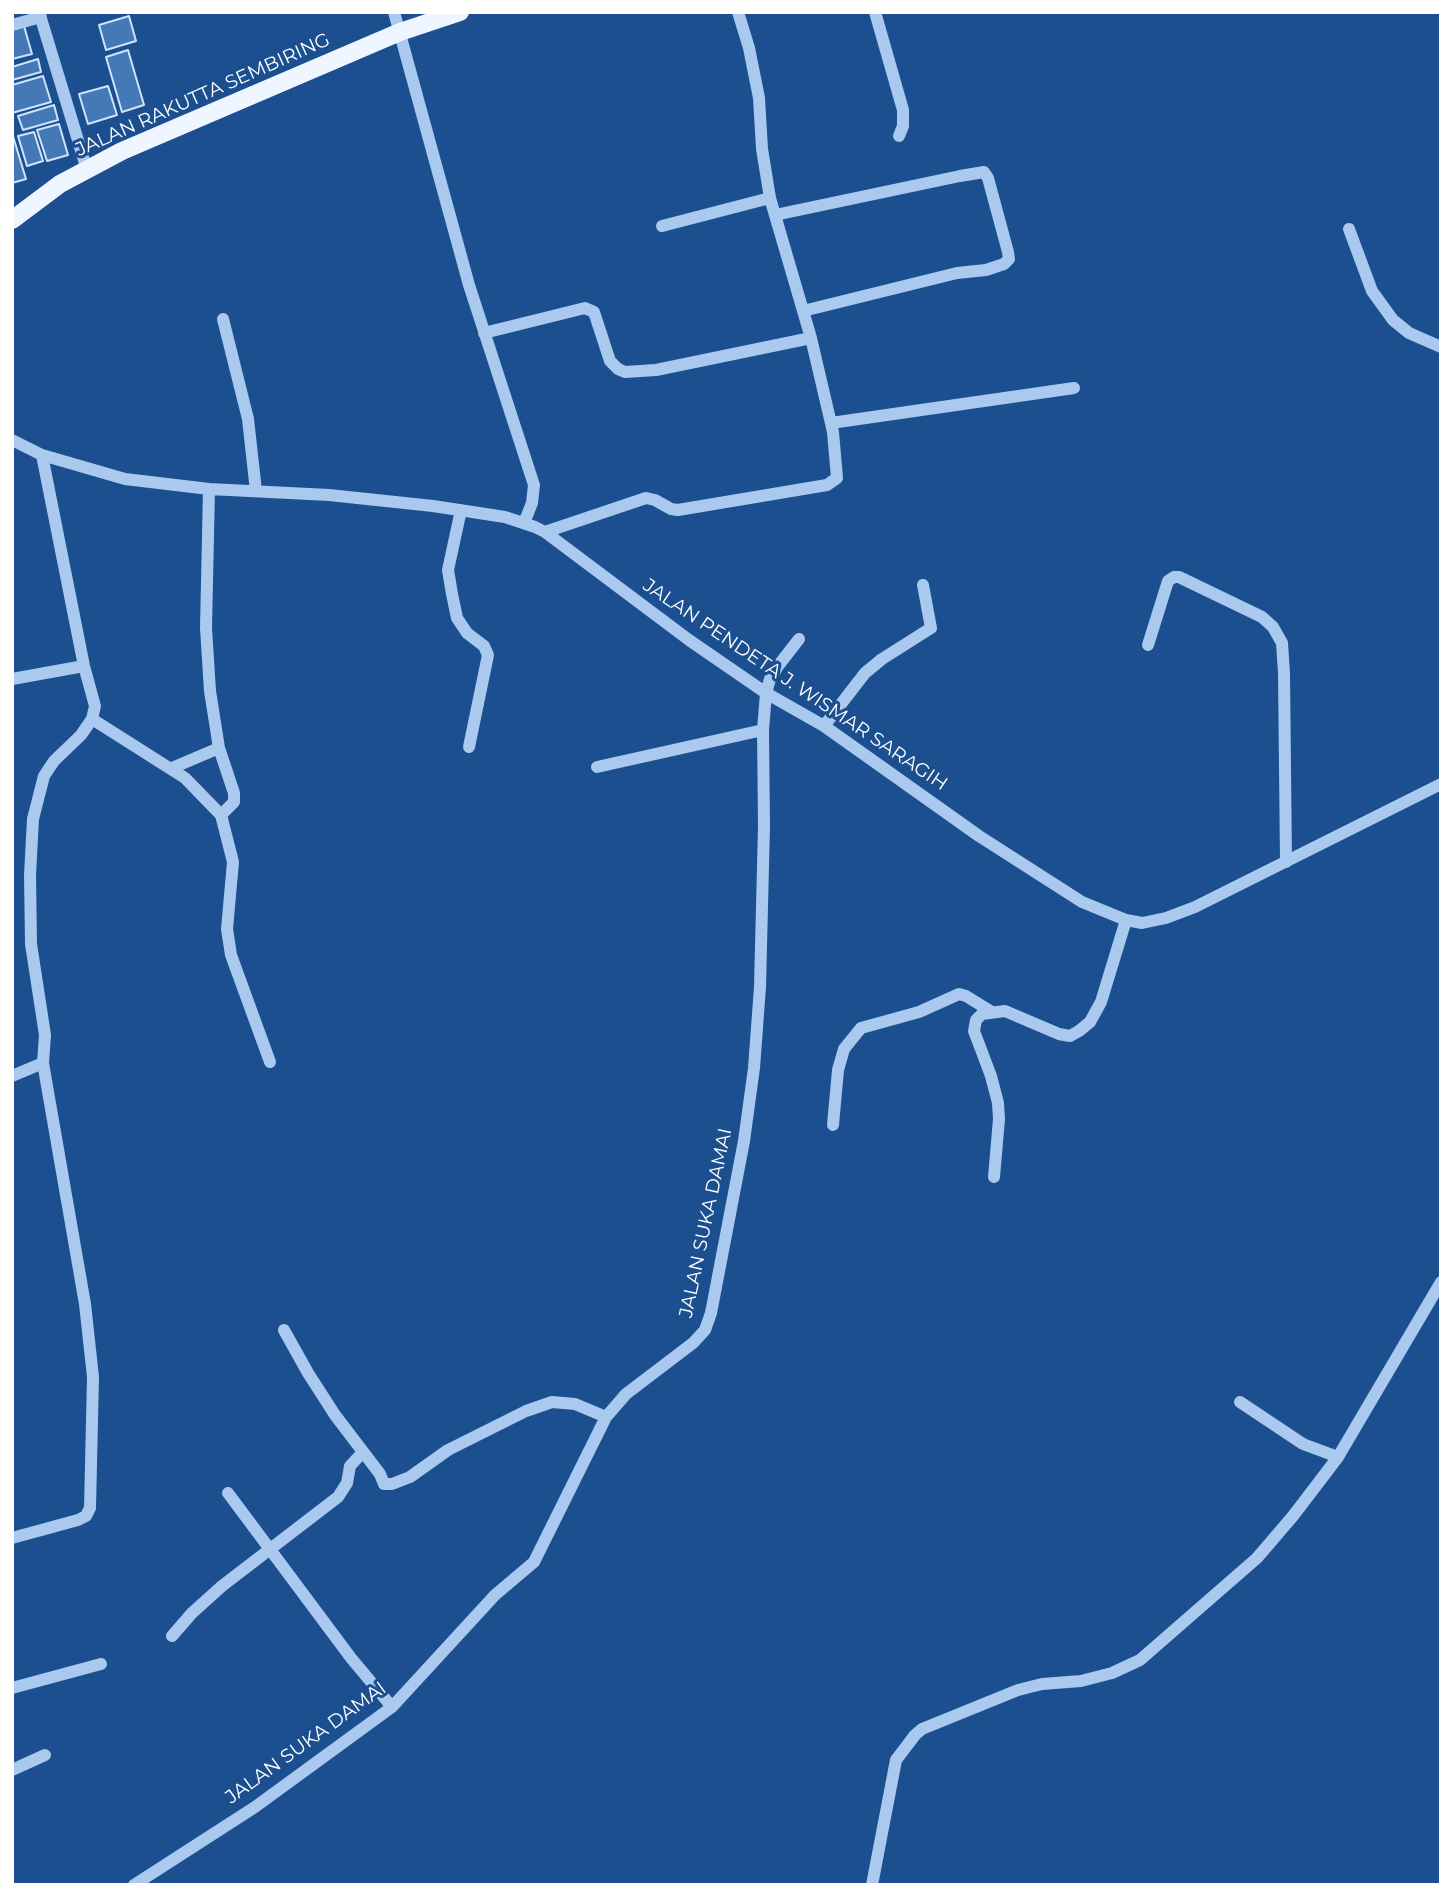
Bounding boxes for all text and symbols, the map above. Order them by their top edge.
street label: JALAN RAKUTTA SEMBIRING [72,29,334,161]
street label: JALAN PENDETA J. WISMAR SARAGIH [638,574,952,796]
street label: JALAN SUKA DAMAI [675,1126,737,1320]
street label: JALAN SUKA DAMAI [221,1677,391,1809]

